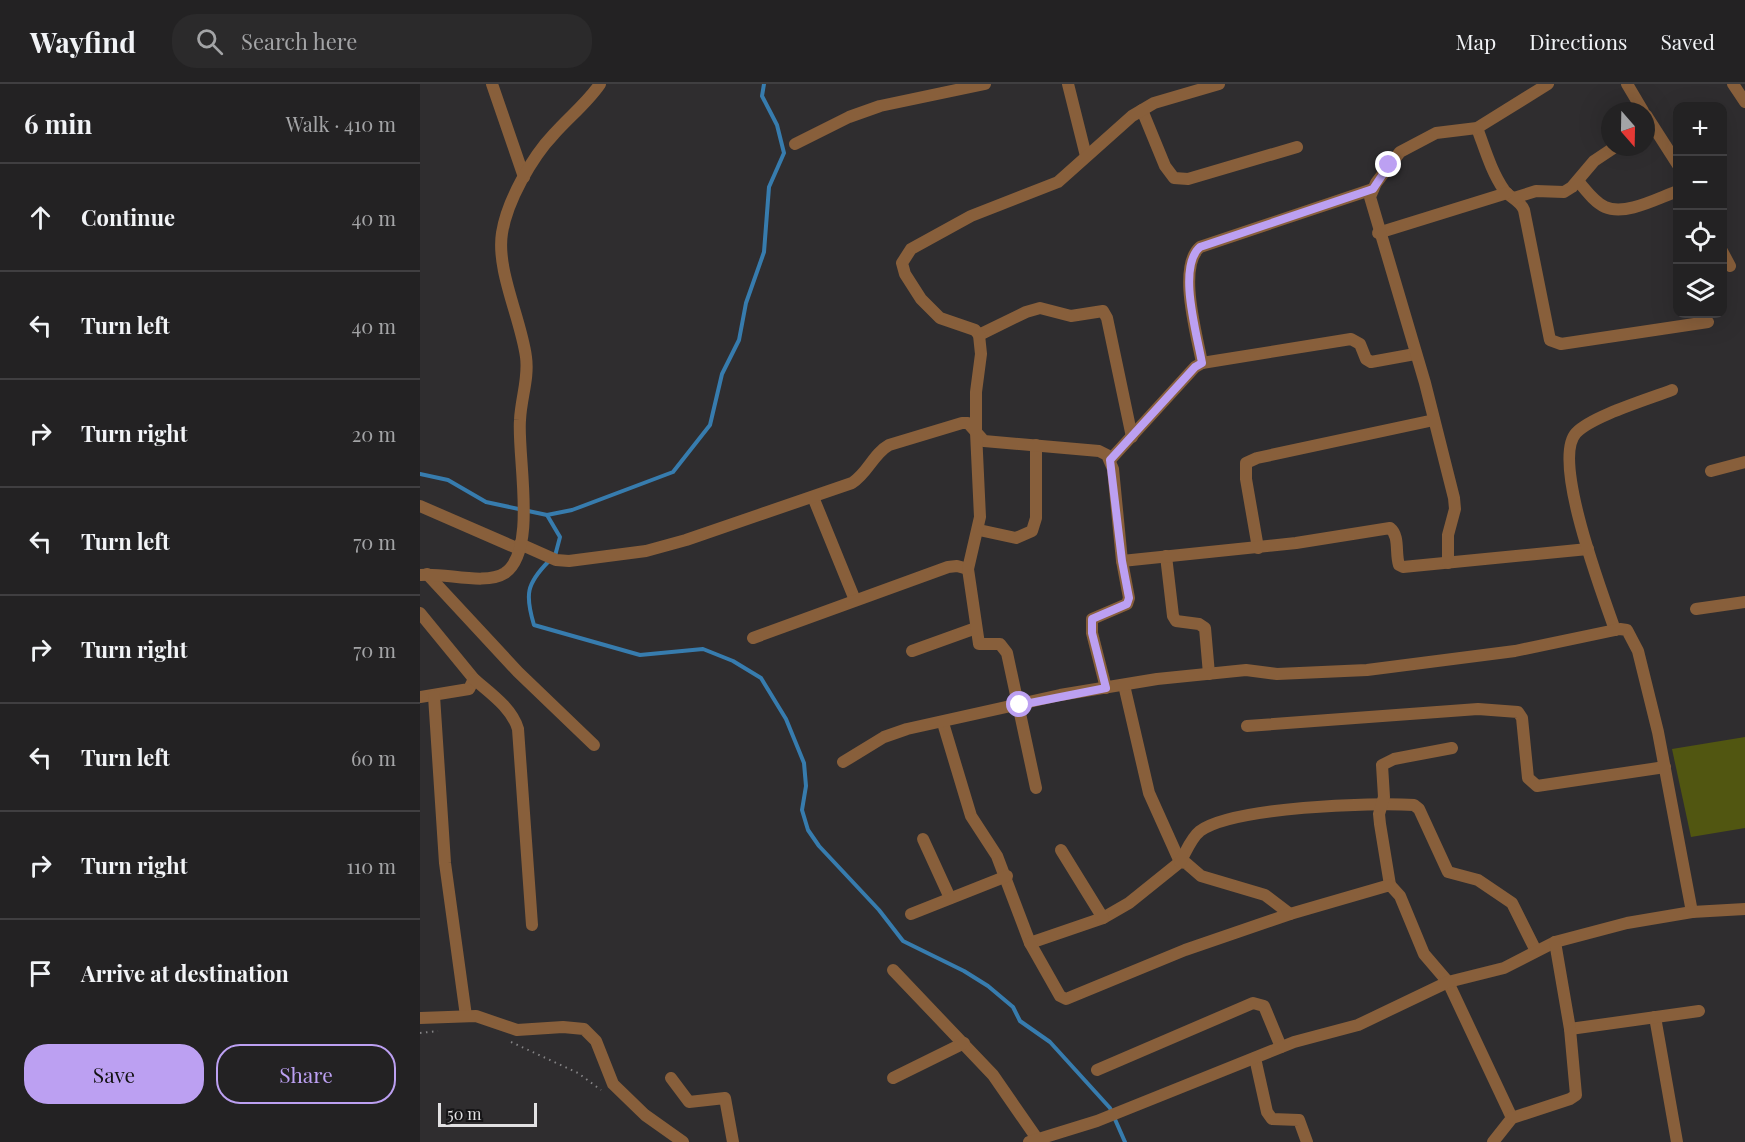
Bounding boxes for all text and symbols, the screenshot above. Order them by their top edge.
search box [172,14,592,68]
text: Wayfind [30,23,136,60]
icon: search [193,25,226,58]
text: Search here [241,26,357,56]
text: Map [1455,27,1496,55]
text: Directions [1529,27,1627,55]
text: Saved [1660,27,1715,55]
north arrow [1601,102,1655,156]
map controls [1673,102,1727,318]
button: + [1673,102,1727,156]
text: 6 min [24,106,92,141]
text: Walk · 410 m [286,110,396,137]
route end [1375,151,1401,177]
button: − [1673,156,1727,210]
icon: ahead [24,201,57,234]
text: Continue [81,202,175,232]
text: 40 m [351,204,396,231]
button: locate [1673,210,1727,264]
button: layers [1673,264,1727,318]
icon: left [24,309,57,342]
text: Turn left [81,310,170,340]
text: 40 m [351,312,396,339]
icon: right [24,417,57,450]
text: Turn right [81,418,187,448]
text: 20 m [352,420,396,447]
icon: left [24,525,57,558]
text: Turn left [81,526,170,556]
text: 70 m [353,528,396,555]
icon: right [24,633,57,666]
text: Turn right [81,634,187,664]
text: 70 m [353,636,396,663]
route start [1006,691,1032,717]
icon: left [24,741,57,774]
text: Turn left [81,742,170,772]
text: 60 m [351,744,396,771]
icon: right [24,849,57,882]
text: Turn right [81,850,187,880]
text: 110 m [346,852,396,879]
icon: arrive [24,957,57,990]
text: Arrive at destination [81,958,289,988]
button: Save [24,1044,204,1104]
button: Share [216,1044,396,1104]
scale bar [438,1100,537,1128]
text: 50 m [447,1103,481,1124]

